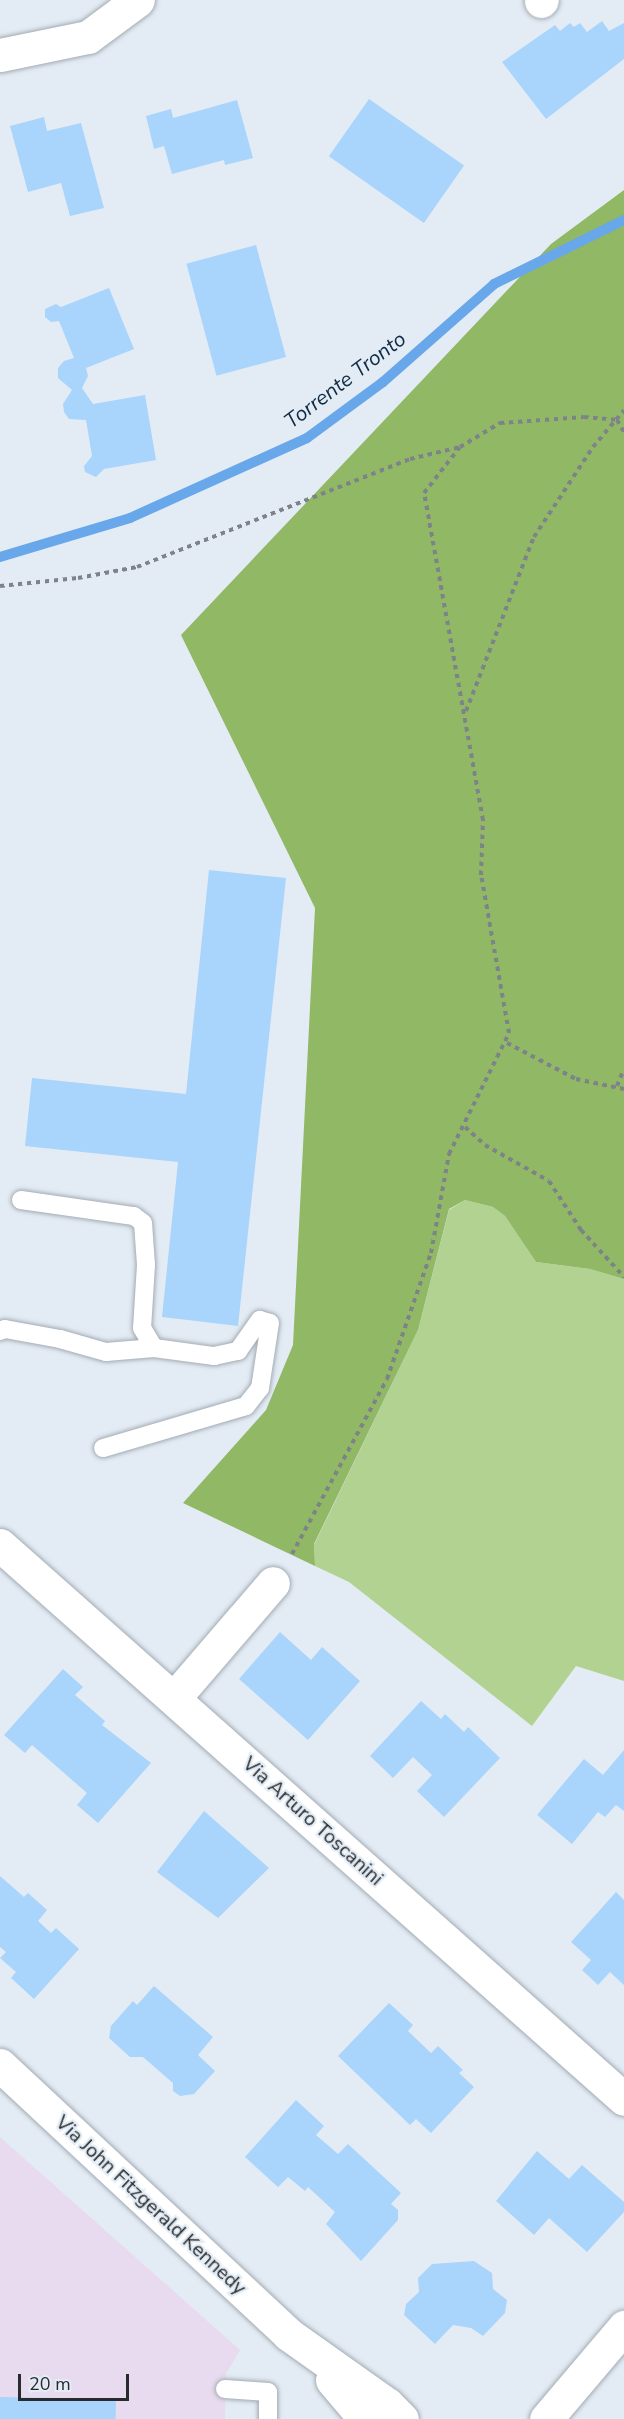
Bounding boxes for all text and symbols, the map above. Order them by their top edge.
water label: Torrente Tronto [279,326,411,434]
street label: Via Arturo Toscanini [238,1752,388,1890]
street label: Via John Fitzgerald Kennedy [51,2110,251,2300]
scale bar [21,2362,132,2400]
text: 20 m [29,2372,71,2396]

